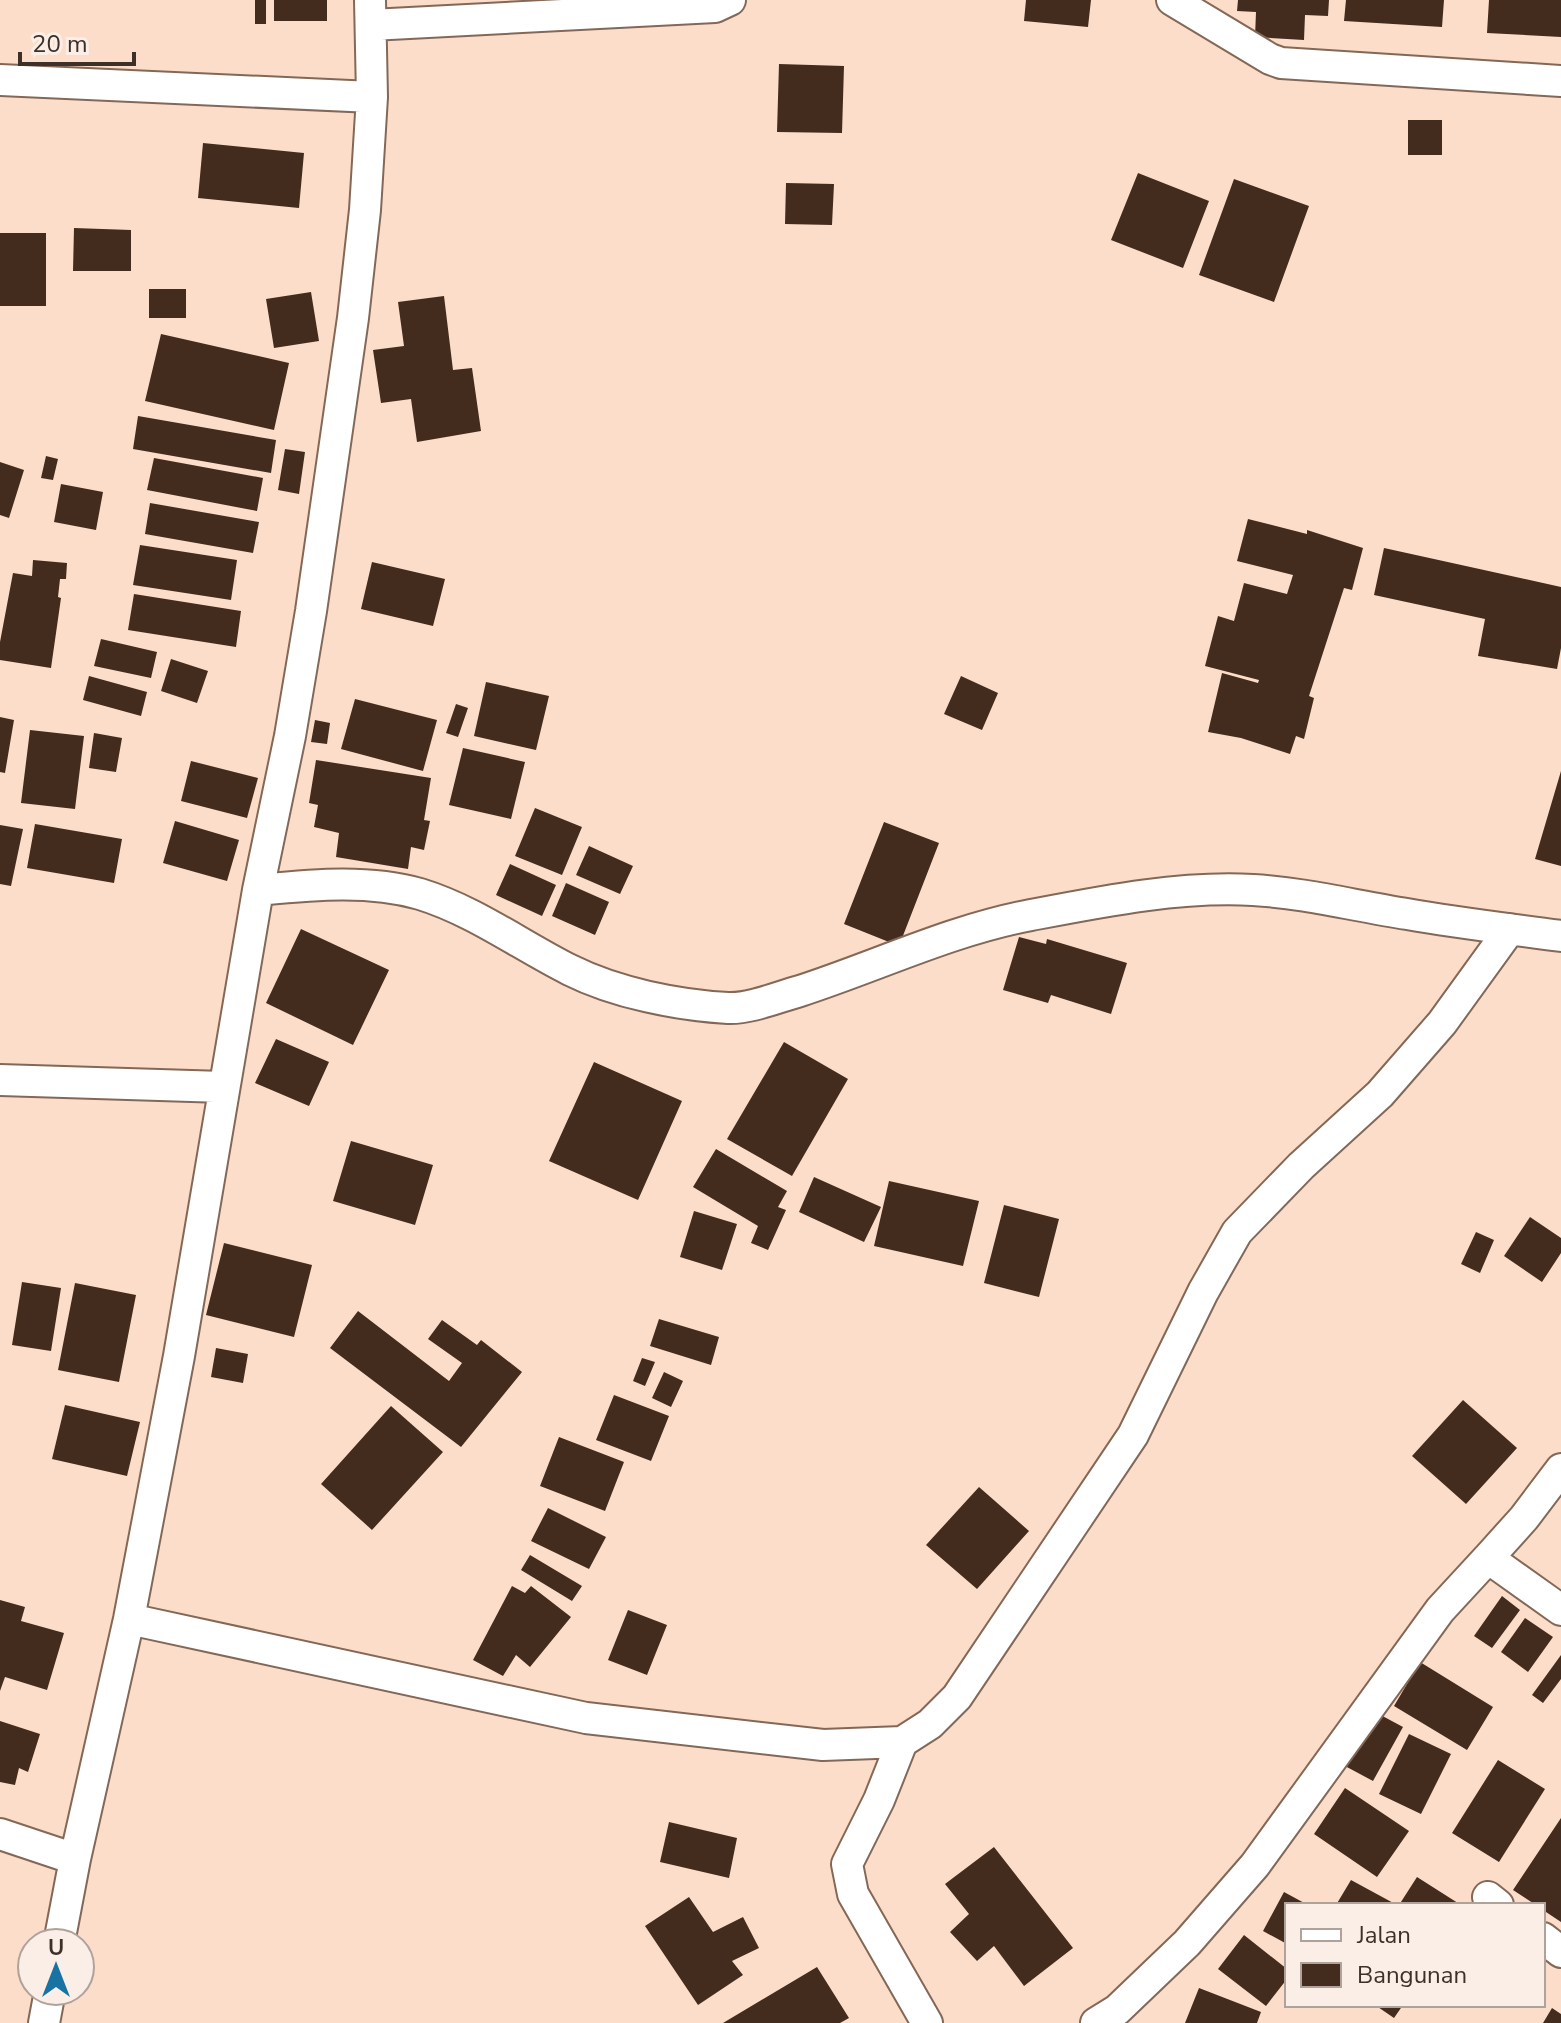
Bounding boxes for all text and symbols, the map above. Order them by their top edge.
scale bar [20,16,134,66]
text: 20 m [32,28,88,60]
legend [1285,1903,1545,2007]
text: Jalan [1356,1919,1411,1951]
north arrow [16,1927,96,2007]
text: U [48,1933,64,1963]
text: Bangunan [1357,1959,1467,1991]

